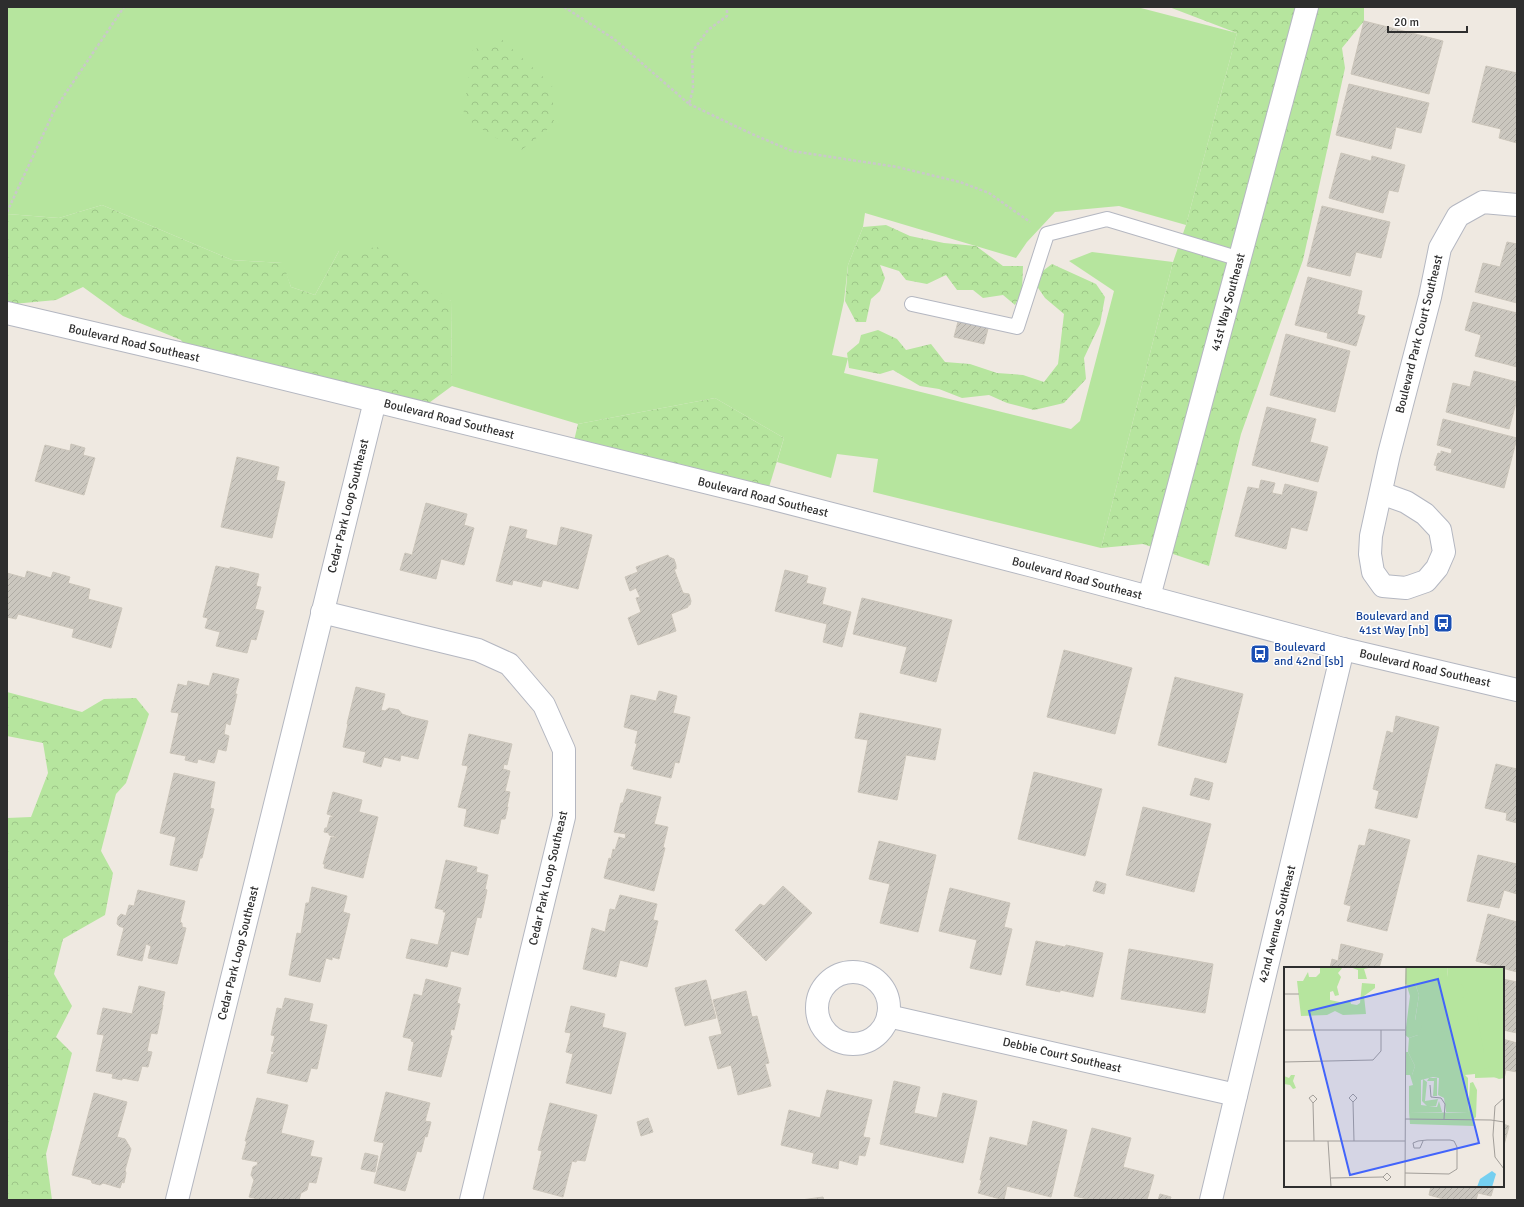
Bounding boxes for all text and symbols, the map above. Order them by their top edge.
scale bar [1388,8,1467,34]
text: 20 m [1394,15,1419,30]
street label: 41st Way Southeast [1208,252,1249,353]
street label: Boulevard Park Court Southeast [1392,253,1446,415]
street label: Boulevard Road Southeast [67,321,201,366]
street label: Boulevard Road Southeast [382,396,516,443]
street label: Cedar Park Loop Southeast [325,438,372,575]
street label: Boulevard Road Southeast [696,474,830,521]
street label: Boulevard Road Southeast [1010,554,1144,603]
place label: Boulevard and 41st Way [nb] [1356,609,1429,638]
bus stop icon: Boulevard and 41st Way [nb] [1432,612,1454,634]
place label: Boulevard and 42nd [sb] [1274,640,1344,669]
bus stop icon: Boulevard and 42nd [sb] [1249,643,1271,665]
street label: Boulevard Road Southeast [1358,646,1492,691]
street label: Cedar Park Loop Southeast [526,809,571,947]
street label: 42nd Avenue Southeast [1256,864,1299,984]
street label: Cedar Park Loop Southeast [215,885,262,1022]
inset map [1284,967,1504,1187]
street label: Debbie Court Southeast [1001,1035,1123,1076]

